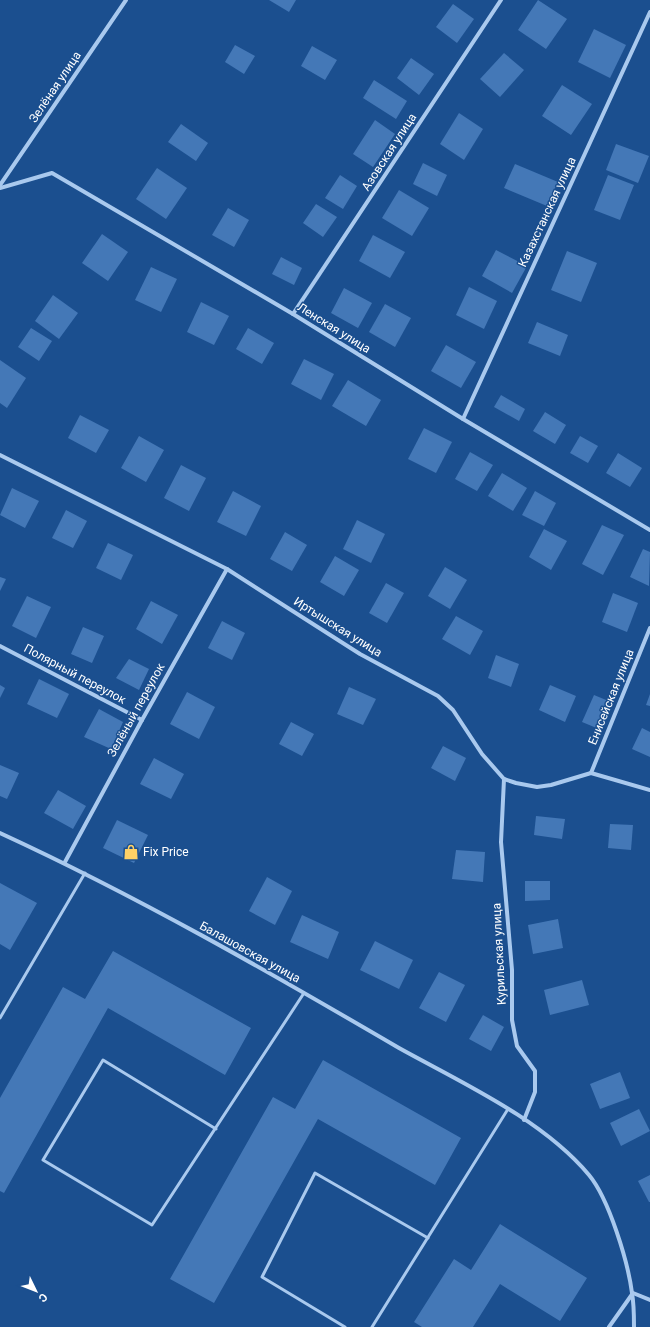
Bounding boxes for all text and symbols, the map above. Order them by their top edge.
street label: Зелёная улица [26,49,84,125]
street label: Азовская улица [359,111,419,193]
street label: Казахстанская улица [515,155,579,269]
street label: Ленская улица [295,300,373,356]
street label: Иртышская улица [291,594,385,660]
street label: Полярный переулок [22,641,129,707]
street label: Енисейская улица [585,647,637,747]
street label: Зелёный переулок [104,660,168,759]
shop icon: Fix Price [122,843,140,861]
place label: Fix Price [143,845,189,859]
street label: Курильская улица [489,903,509,1005]
street label: Балашовская улица [197,919,303,985]
north arrow [16,1271,56,1311]
text: С [36,1290,50,1305]

